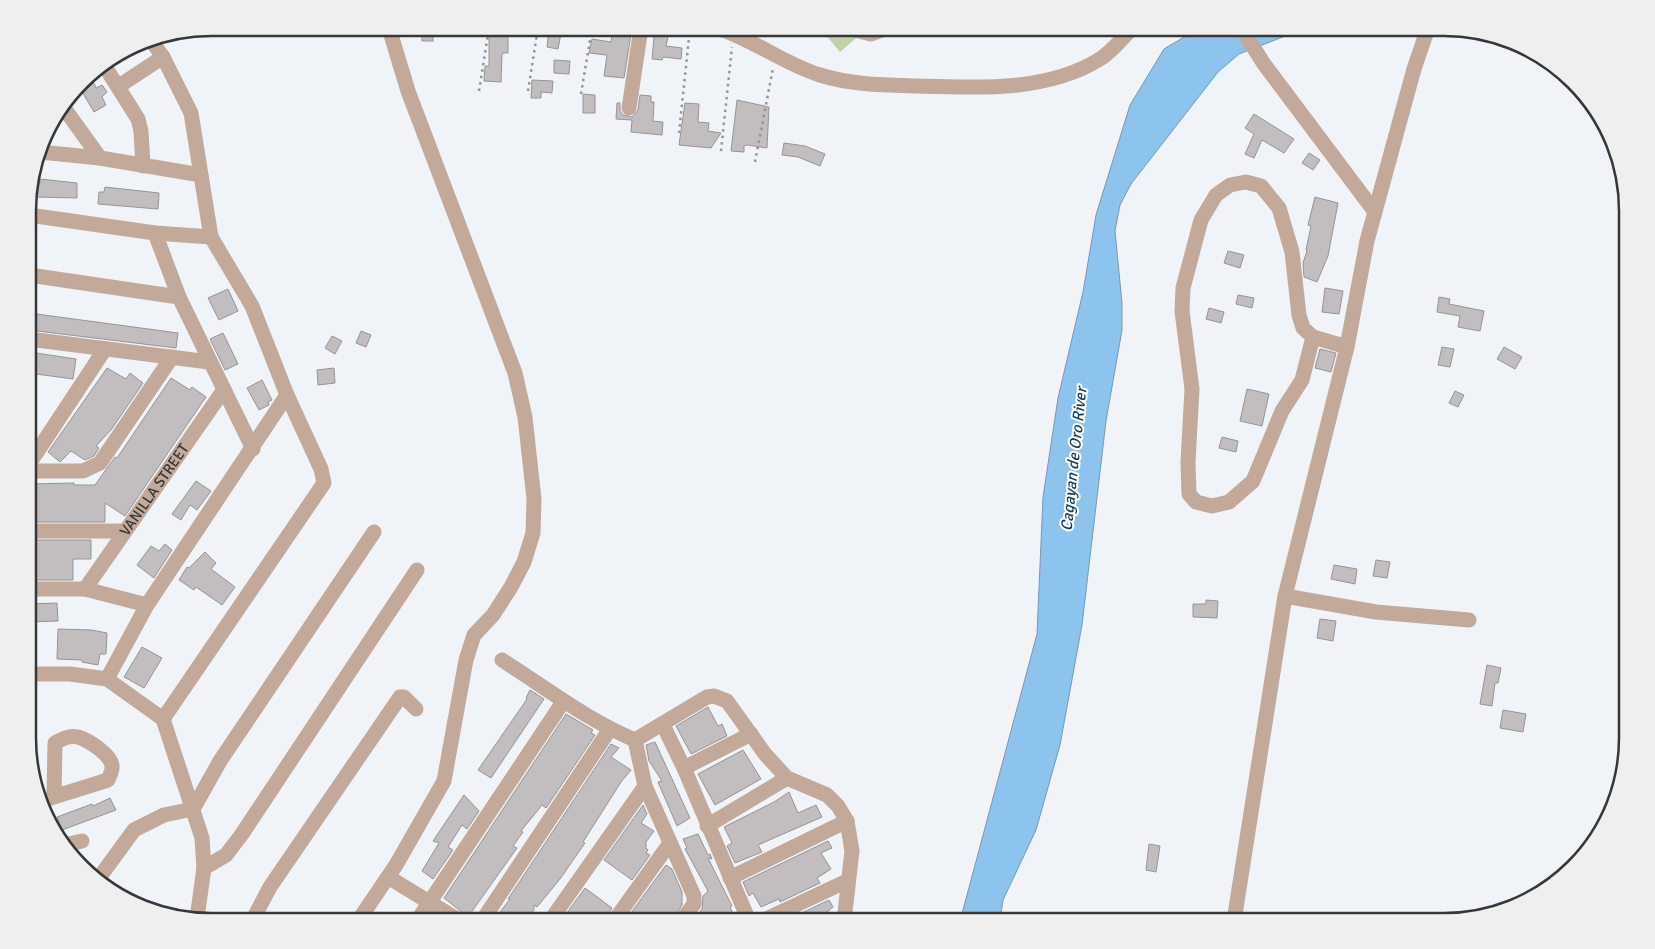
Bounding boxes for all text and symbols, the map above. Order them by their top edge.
water label: Cagayan de Oro River [1057,384,1092,532]
street label: VANILLA STREET [116,440,193,539]

